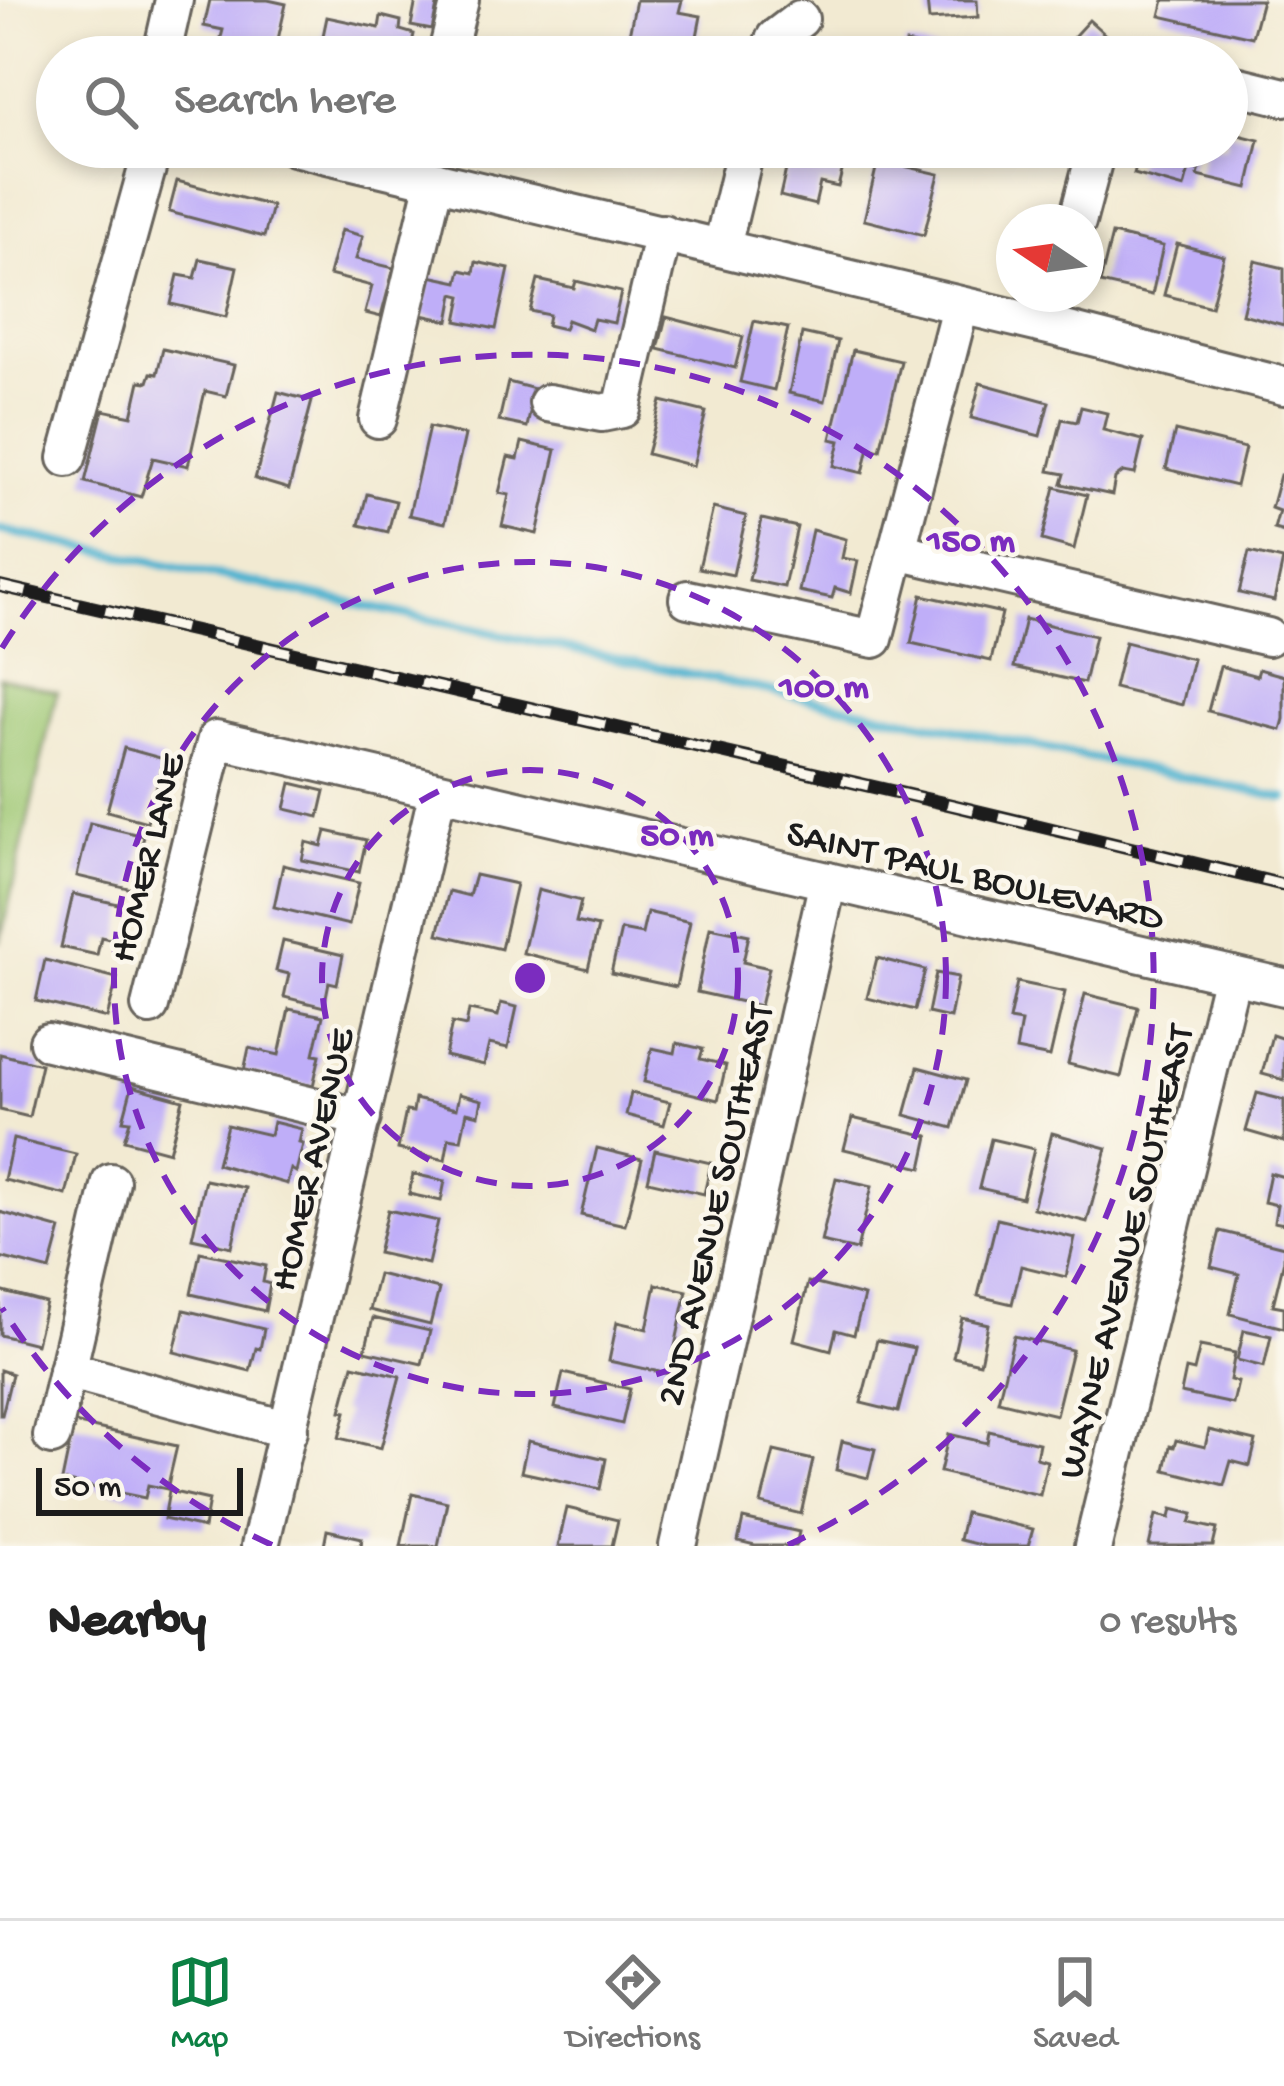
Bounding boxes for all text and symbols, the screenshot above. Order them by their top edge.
search box [36,36,1248,168]
icon: search [78,69,144,135]
text: Search here [174,76,396,129]
north arrow [996,204,1104,312]
text: 150 m [925,522,1015,565]
text: 100 m [777,668,869,711]
street label: HOMER LANE [103,748,199,968]
street label: SAINT PAUL BOULEVARD [781,813,1168,945]
text: 50 m [640,816,714,859]
centre of rings [509,957,551,999]
street label: 2ND AVENUE SOUTHEAST [650,998,788,1411]
street label: WAYNE AVENUE SOUTHEAST [1050,1019,1208,1484]
street label: HOMER AVENUE [263,1023,369,1296]
scale bar [36,1462,243,1515]
text: 50 m [54,1470,121,1508]
text: Nearby [48,1594,206,1654]
text: 0 results [1099,1601,1236,1647]
tab: Map [167,1949,233,2059]
tab: Directions [566,1949,700,2059]
tab: Saved [1033,1949,1117,2059]

